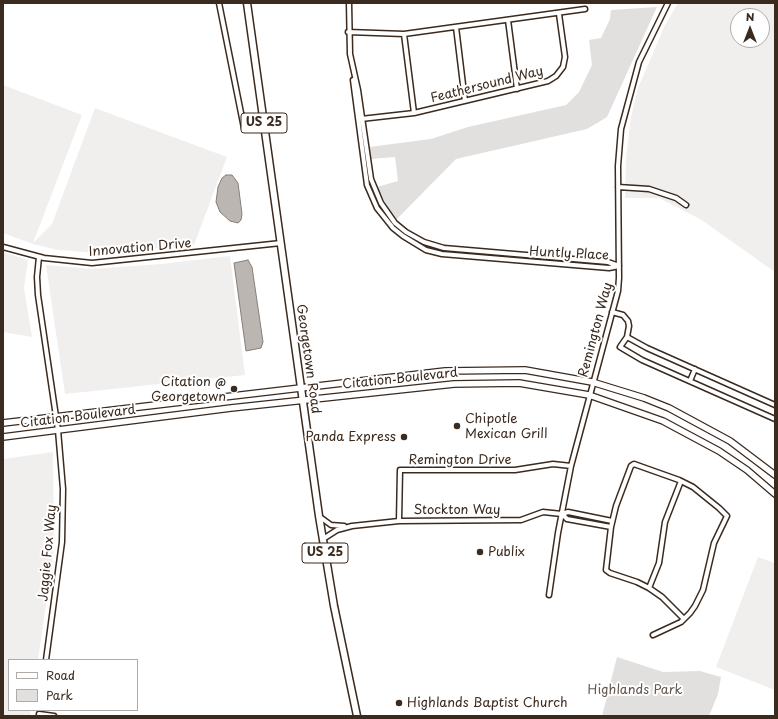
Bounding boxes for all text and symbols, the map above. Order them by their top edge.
north arrow [730,8,770,48]
text: N [746,8,754,25]
street label: Feathersound Way [429,63,545,107]
road number: US 25 [241,113,287,133]
street label: Innovation Drive [88,236,192,260]
street label: Huntly Place [529,244,609,264]
street label: Remington Way [576,281,616,379]
street label: Georgetown Road [293,303,323,415]
street label: Citation Boulevard [341,365,459,393]
place label: Citation @ Georgetown [151,374,226,405]
marker: Citation @ Georgetown [229,384,239,394]
street label: Citation Boulevard [19,402,137,432]
place label: Chipotle Mexican Grill [465,411,548,442]
marker: Chipotle Mexican Grill [452,421,462,431]
place label: Panda Express [305,429,396,445]
marker: Panda Express [399,432,409,442]
street label: Remington Drive [409,452,511,468]
street label: Stockton Way [413,502,501,518]
street label: Jaggie Fox Way [36,504,60,602]
road number: US 25 [302,543,348,563]
place label: Publix [488,544,525,560]
marker: Publix [475,547,485,557]
legend [8,659,138,711]
text: Road [46,666,75,684]
park label: Highlands Park [588,682,682,698]
text: Park [46,686,73,704]
place label: Highlands Baptist Church [407,695,568,711]
marker: Highlands Baptist Church [394,698,404,708]

